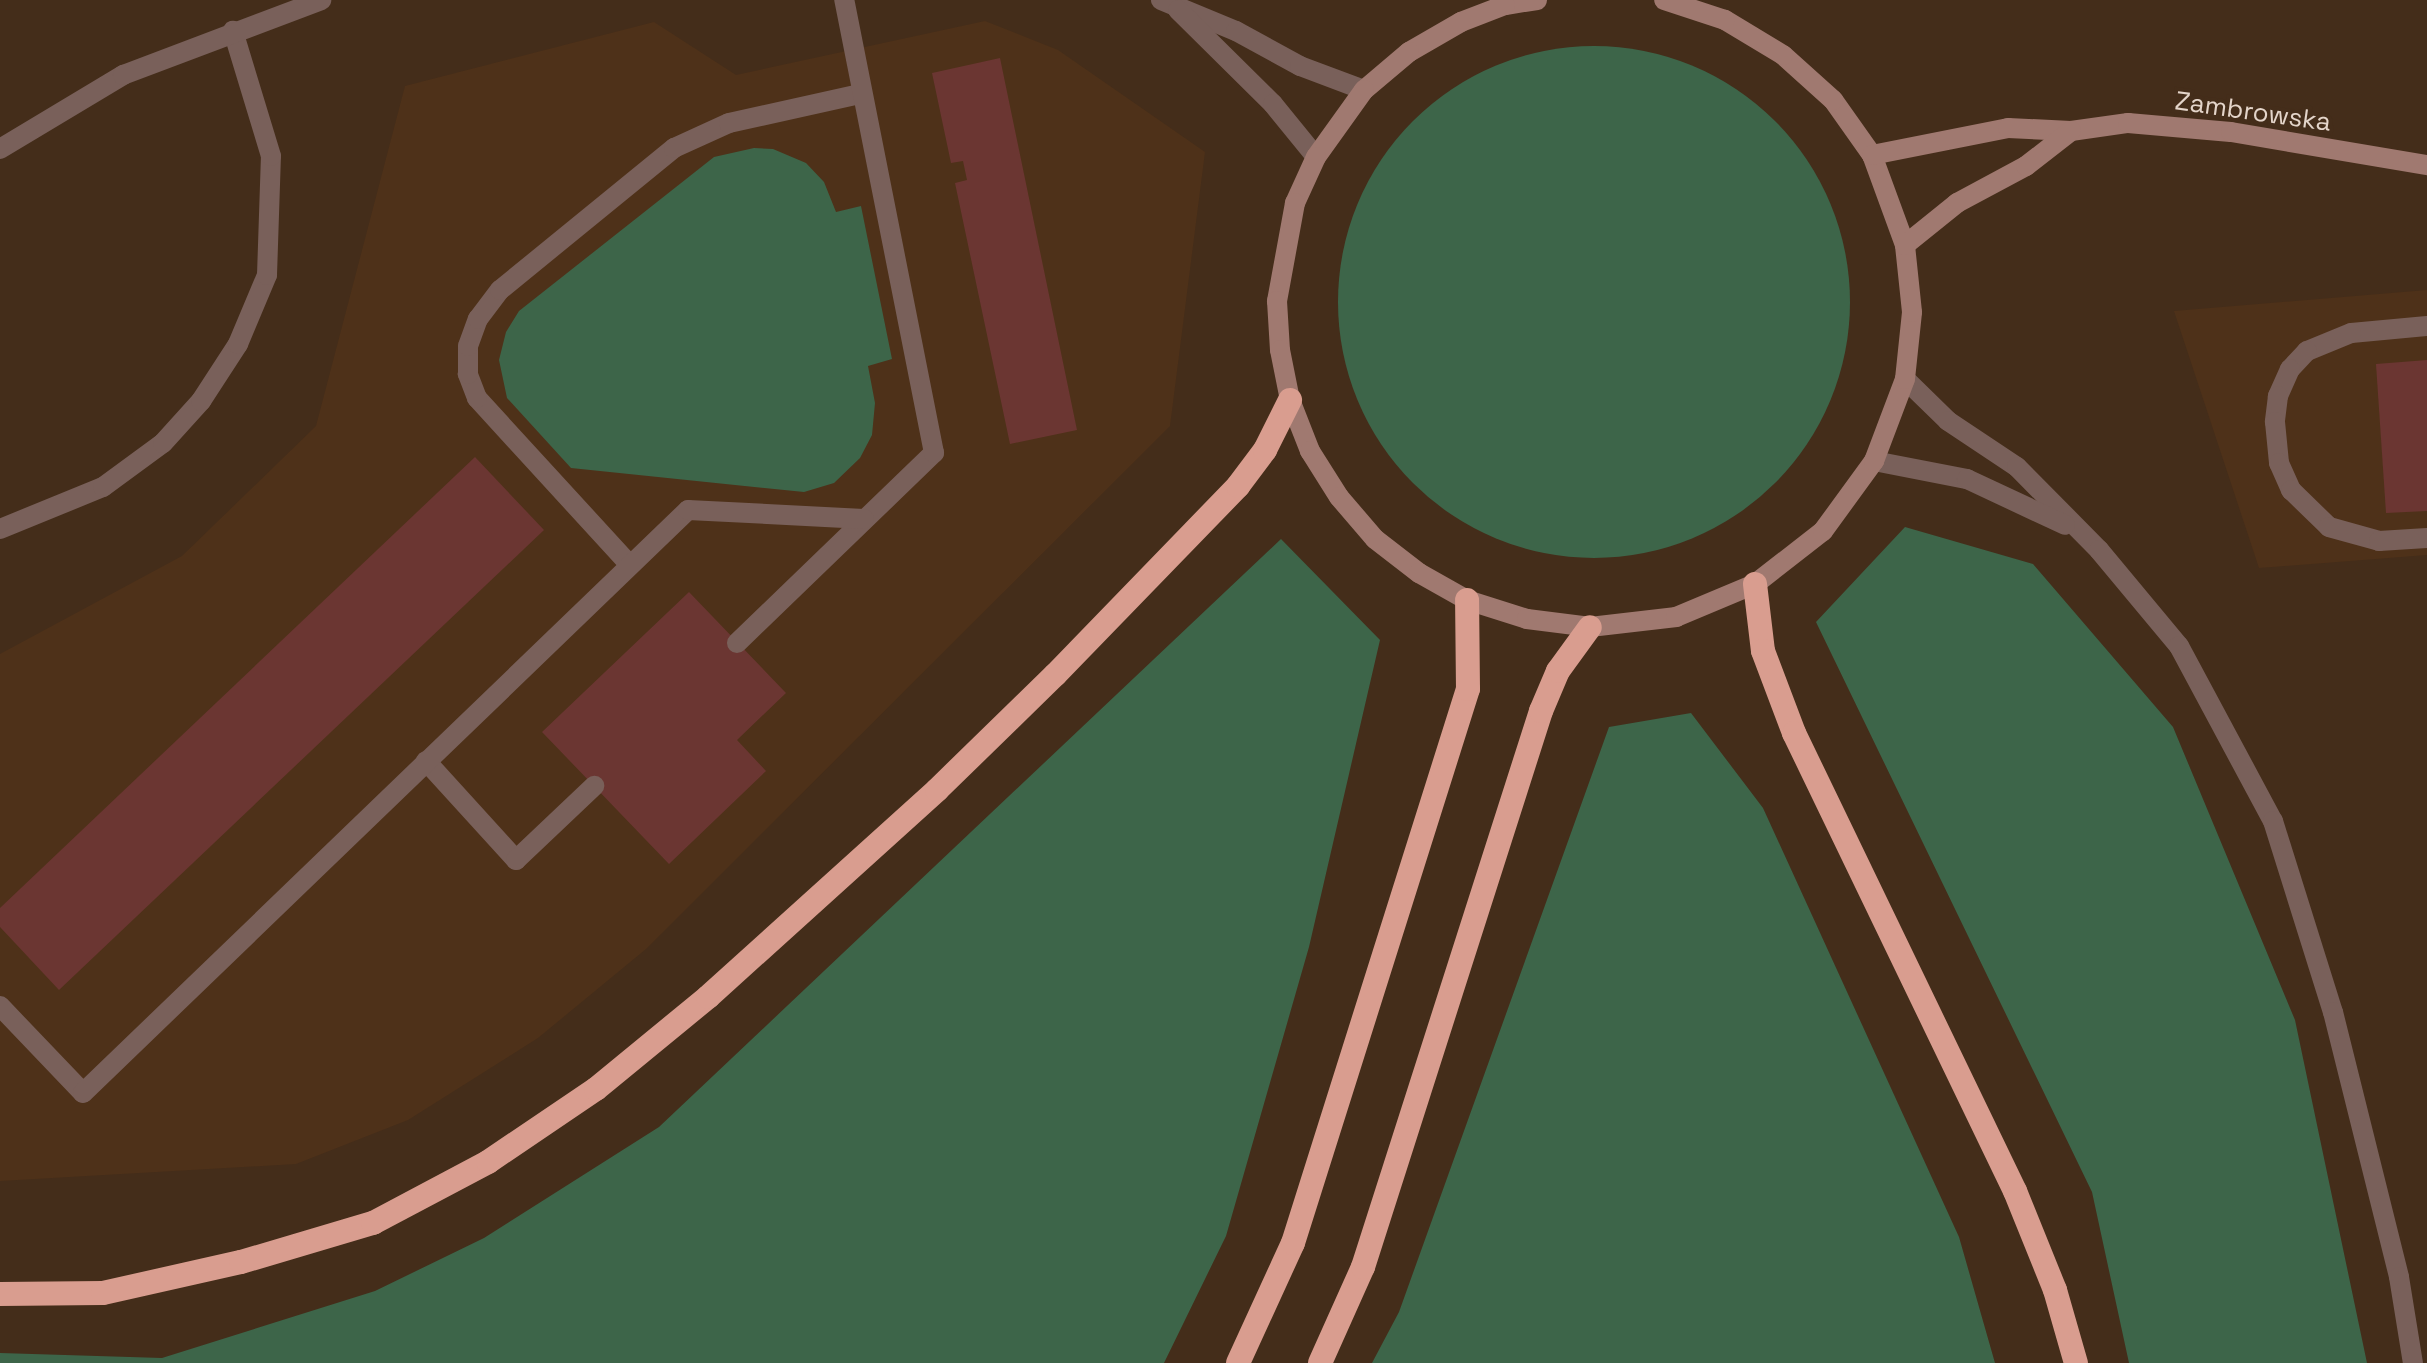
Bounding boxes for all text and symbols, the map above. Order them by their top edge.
street label: Zambrowska [2173,86,2333,138]

